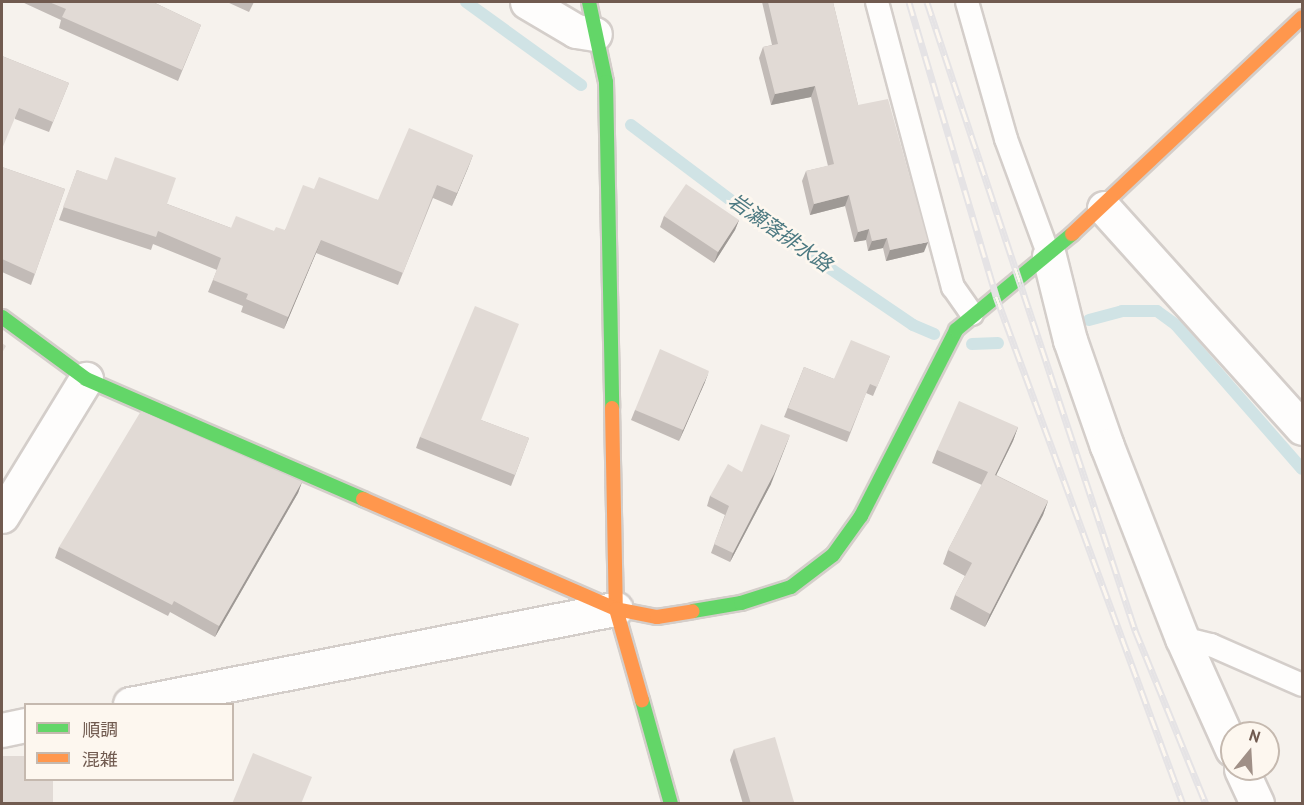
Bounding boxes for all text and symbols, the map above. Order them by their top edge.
water label: 岩瀬落排水路 [724,189,836,277]
legend [24,703,234,781]
text: 順調 [82,718,118,741]
north arrow [1220,721,1280,781]
text: N [1247,725,1263,747]
text: 混雑 [82,748,118,771]

